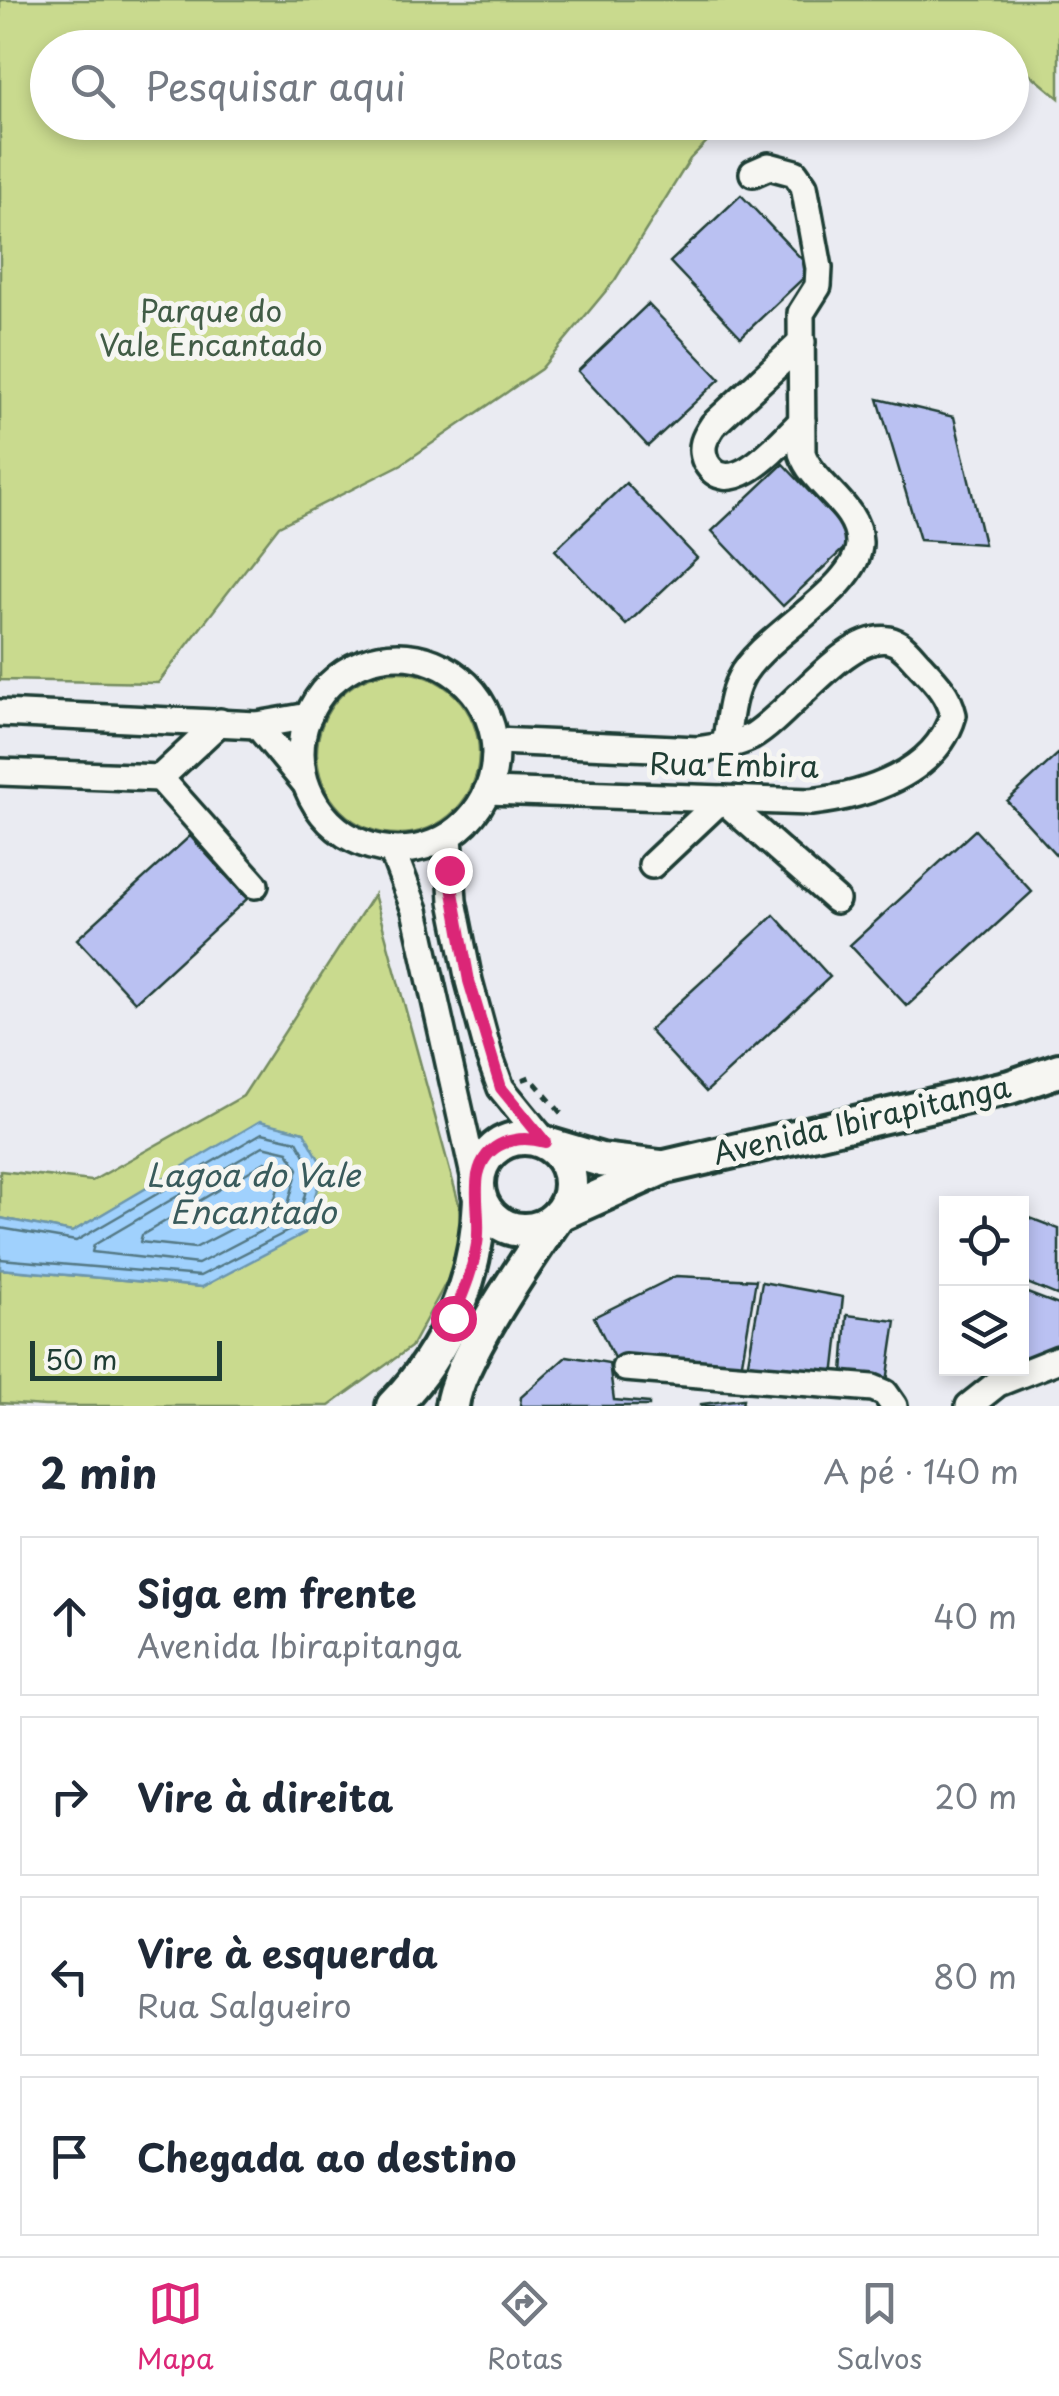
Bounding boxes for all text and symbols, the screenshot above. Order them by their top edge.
search box [30,30,1029,140]
text: Pesquisar aqui [145,57,406,114]
icon: search [65,58,120,113]
park label: Parque do Vale Encantado [99,287,323,366]
street label: Rua Embira [649,740,819,787]
route end [427,848,473,894]
street label: Avenida Ibirapitanga [708,1062,1015,1175]
water label: Lagoa do Vale Encantado [146,1150,362,1235]
map controls [939,1196,1029,1376]
button: locate [939,1196,1029,1286]
button: layers [939,1286,1029,1376]
route start [431,1296,477,1342]
scale bar [30,1336,222,1380]
text: 50 m [45,1337,118,1380]
text: 2 min [40,1440,157,1503]
text: A pé · 140 m [823,1447,1019,1495]
text: Siga em frente [137,1564,417,1621]
icon: ahead [42,1589,97,1644]
text: 40 m [933,1592,1017,1640]
text: Avenida Ibirapitanga [137,1621,461,1669]
text: Vire à direita [137,1768,393,1825]
icon: right [42,1769,97,1824]
text: 20 m [935,1772,1017,1820]
text: Vire à esquerda [137,1924,438,1981]
icon: left [42,1949,97,2004]
text: 80 m [933,1952,1017,2000]
text: Rua Salgueiro [137,1981,351,2029]
text: Chegada ao destino [137,2128,516,2185]
icon: arrive [42,2129,97,2184]
tab: Mapa [137,2276,214,2379]
tab: Rotas [487,2276,563,2379]
tab: Salvos [836,2276,922,2379]

